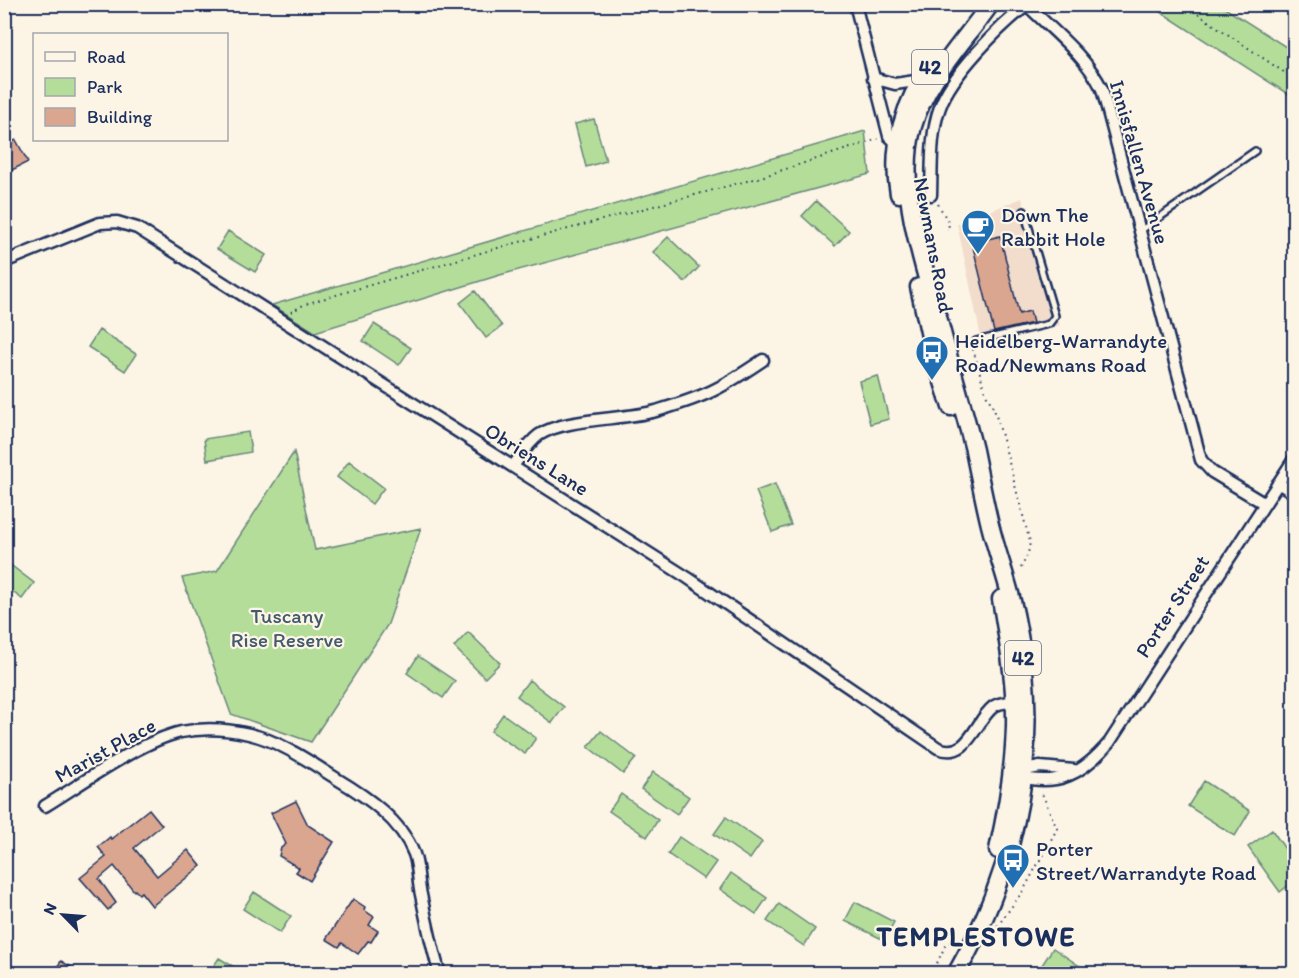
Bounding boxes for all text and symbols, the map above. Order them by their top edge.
legend [33,33,228,141]
text: Road [87,46,126,68]
road number: 42 [912,50,948,84]
text: Park [87,76,122,98]
street label: Innisfallen Avenue [1105,77,1175,247]
text: Building [87,106,153,128]
street label: Newmans Road [909,175,959,315]
place label: Down The Rabbit Hole [1001,202,1106,251]
cafe icon: Down The Rabbit Hole [960,208,996,255]
place label: Heidelberg-Warrandyte Road/Newmans Road [955,328,1167,377]
bus stop icon: Heidelberg-Warrandyte Road/Newmans Road [914,334,950,381]
street label: Obriens Lane [480,417,594,501]
street label: Porter Street [1130,550,1214,662]
park label: Tuscany Rise Reserve [231,603,343,652]
road number: 42 [1005,641,1041,675]
street label: Marist Place [50,712,160,788]
place label: Porter Street/Warrandyte Road [1036,836,1257,885]
bus stop icon: Porter Street/Warrandyte Road [995,842,1031,889]
north arrow [33,885,93,945]
text: N [39,900,61,918]
district label: TEMPLESTOWE [875,920,1076,953]

